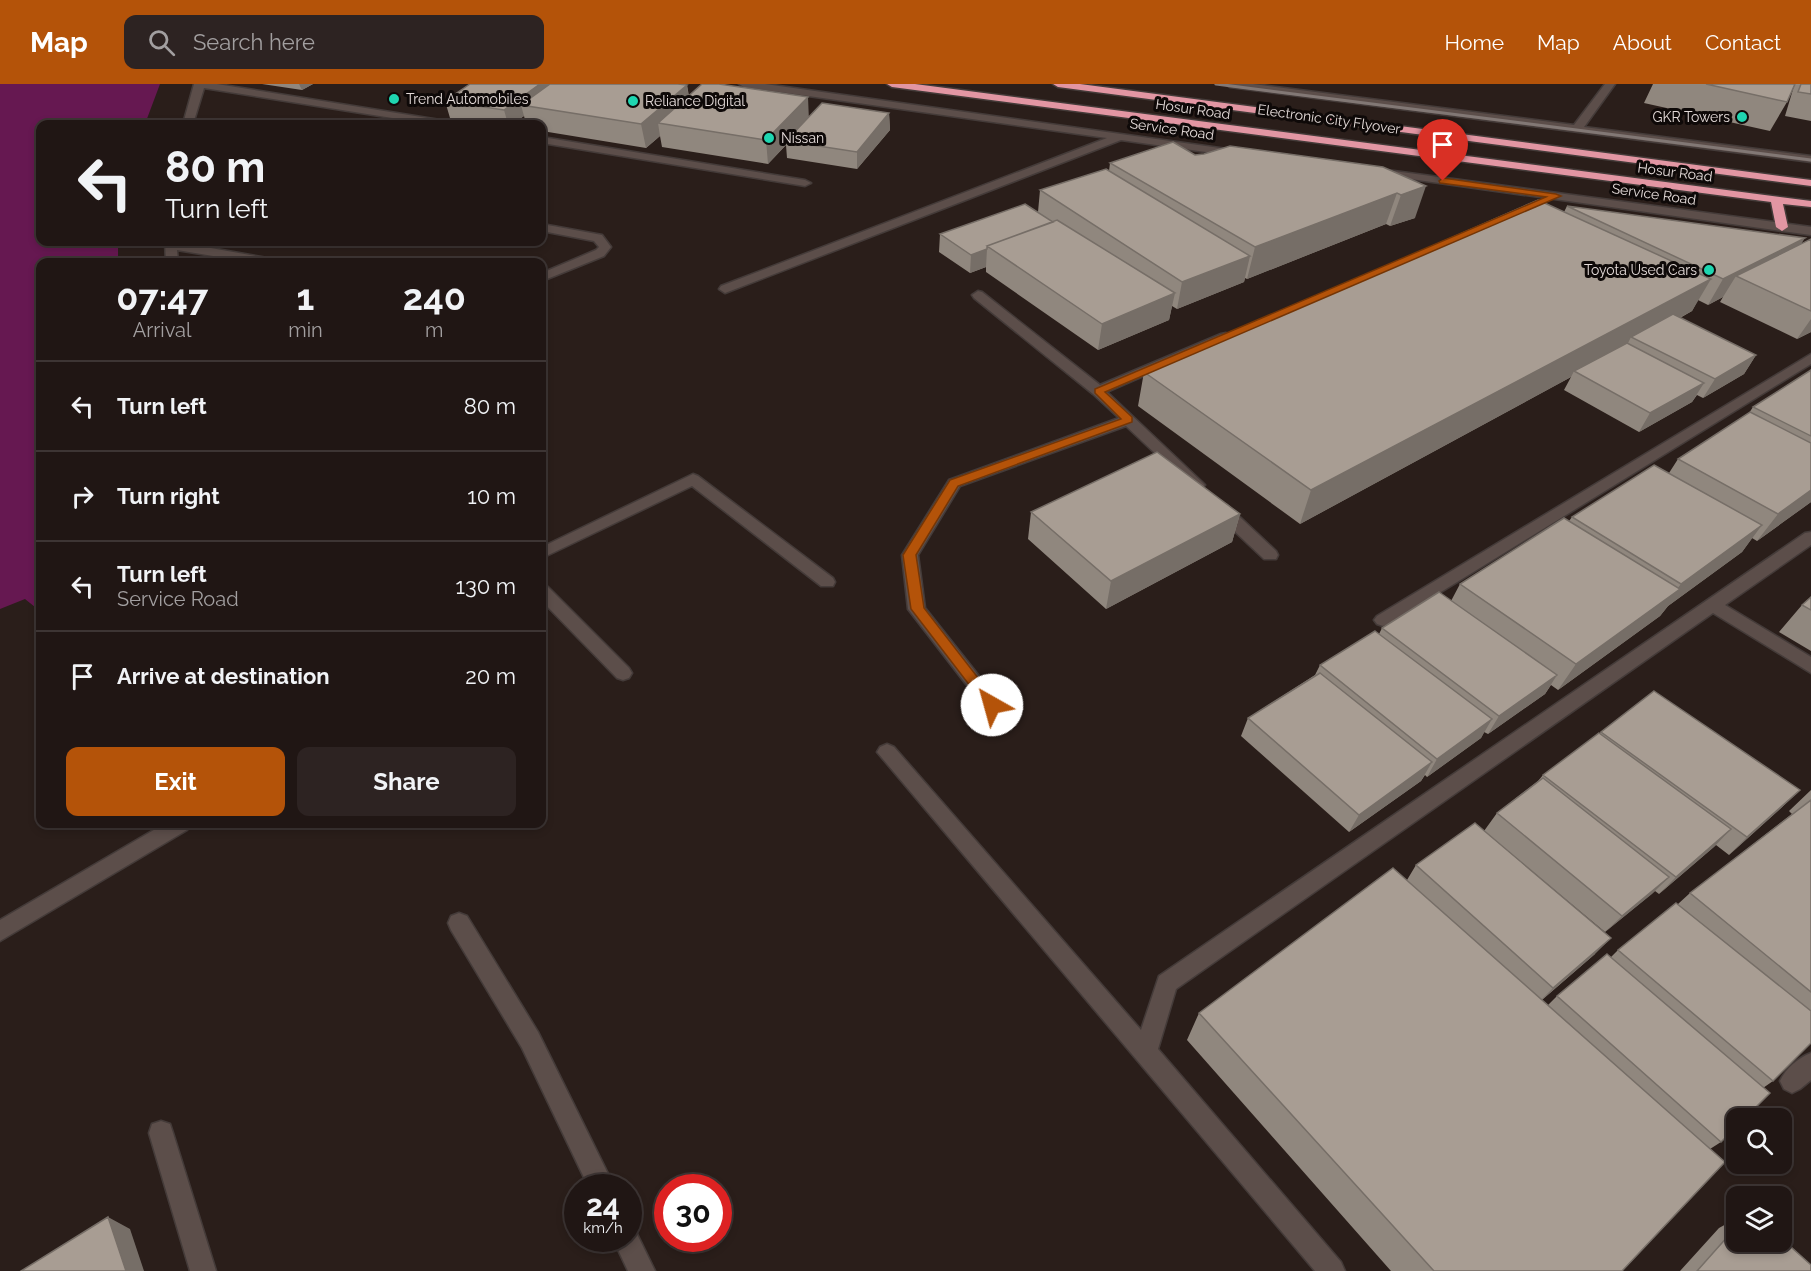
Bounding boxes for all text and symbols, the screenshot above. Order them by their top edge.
search box [124,15,544,69]
text: Map [30,26,88,59]
icon: search [145,26,178,59]
text: Search here [193,29,315,55]
text: Home [1445,30,1504,55]
text: Map [1537,30,1580,55]
text: About [1613,30,1672,55]
text: Contact [1705,30,1781,55]
place label: Trend Automobiles [406,91,529,107]
marker: Trend Automobiles [387,92,401,106]
place label: Reliance Digital [645,93,745,109]
marker: Reliance Digital [626,94,640,108]
street label: Hosur Road [1155,96,1231,122]
street label: Electronic City Flyover [1257,101,1402,137]
place label: GKR Towers [1653,109,1730,125]
marker: GKR Towers [1735,110,1749,124]
street label: Service Road [1129,115,1215,143]
pin [1417,119,1468,181]
icon: arrive [1426,128,1459,161]
place label: Nissan [781,130,824,146]
marker: Nissan [762,131,776,145]
text: 80 m [165,143,265,192]
icon: left [66,144,144,222]
street label: Hosur Road [1637,159,1713,185]
street label: Service Road [1611,180,1697,208]
text: Turn left [165,193,268,224]
place label: Toyota Used Cars [1584,262,1697,278]
marker: Toyota Used Cars [1702,263,1716,277]
text: 07:47 [116,276,208,318]
text: 1 [297,276,314,318]
text: 240 [403,276,466,318]
text: Arrival [133,318,191,342]
text: min [288,318,323,342]
text: m [425,318,444,342]
icon: left [66,390,99,423]
text: Turn left [117,393,207,419]
text: 80 m [464,393,516,419]
icon: right [66,480,99,513]
text: Turn right [117,483,220,509]
text: 10 m [467,483,516,509]
text: Turn left [117,561,207,587]
icon: left [66,570,99,603]
text: 130 m [456,573,516,599]
text: Service Road [117,587,239,611]
icon: arrive [66,660,99,693]
text: Arrive at destination [117,663,330,689]
text: 20 m [465,663,516,689]
position arrow [960,673,1024,737]
button: Exit [66,747,285,816]
button: Share [297,747,516,816]
map controls [1726,1108,1792,1252]
button: search [1726,1108,1792,1174]
speed limit sign: 30 [654,1174,732,1252]
button: layers [1726,1186,1792,1252]
text: 24 [586,1188,620,1223]
text: km/h [583,1219,623,1237]

